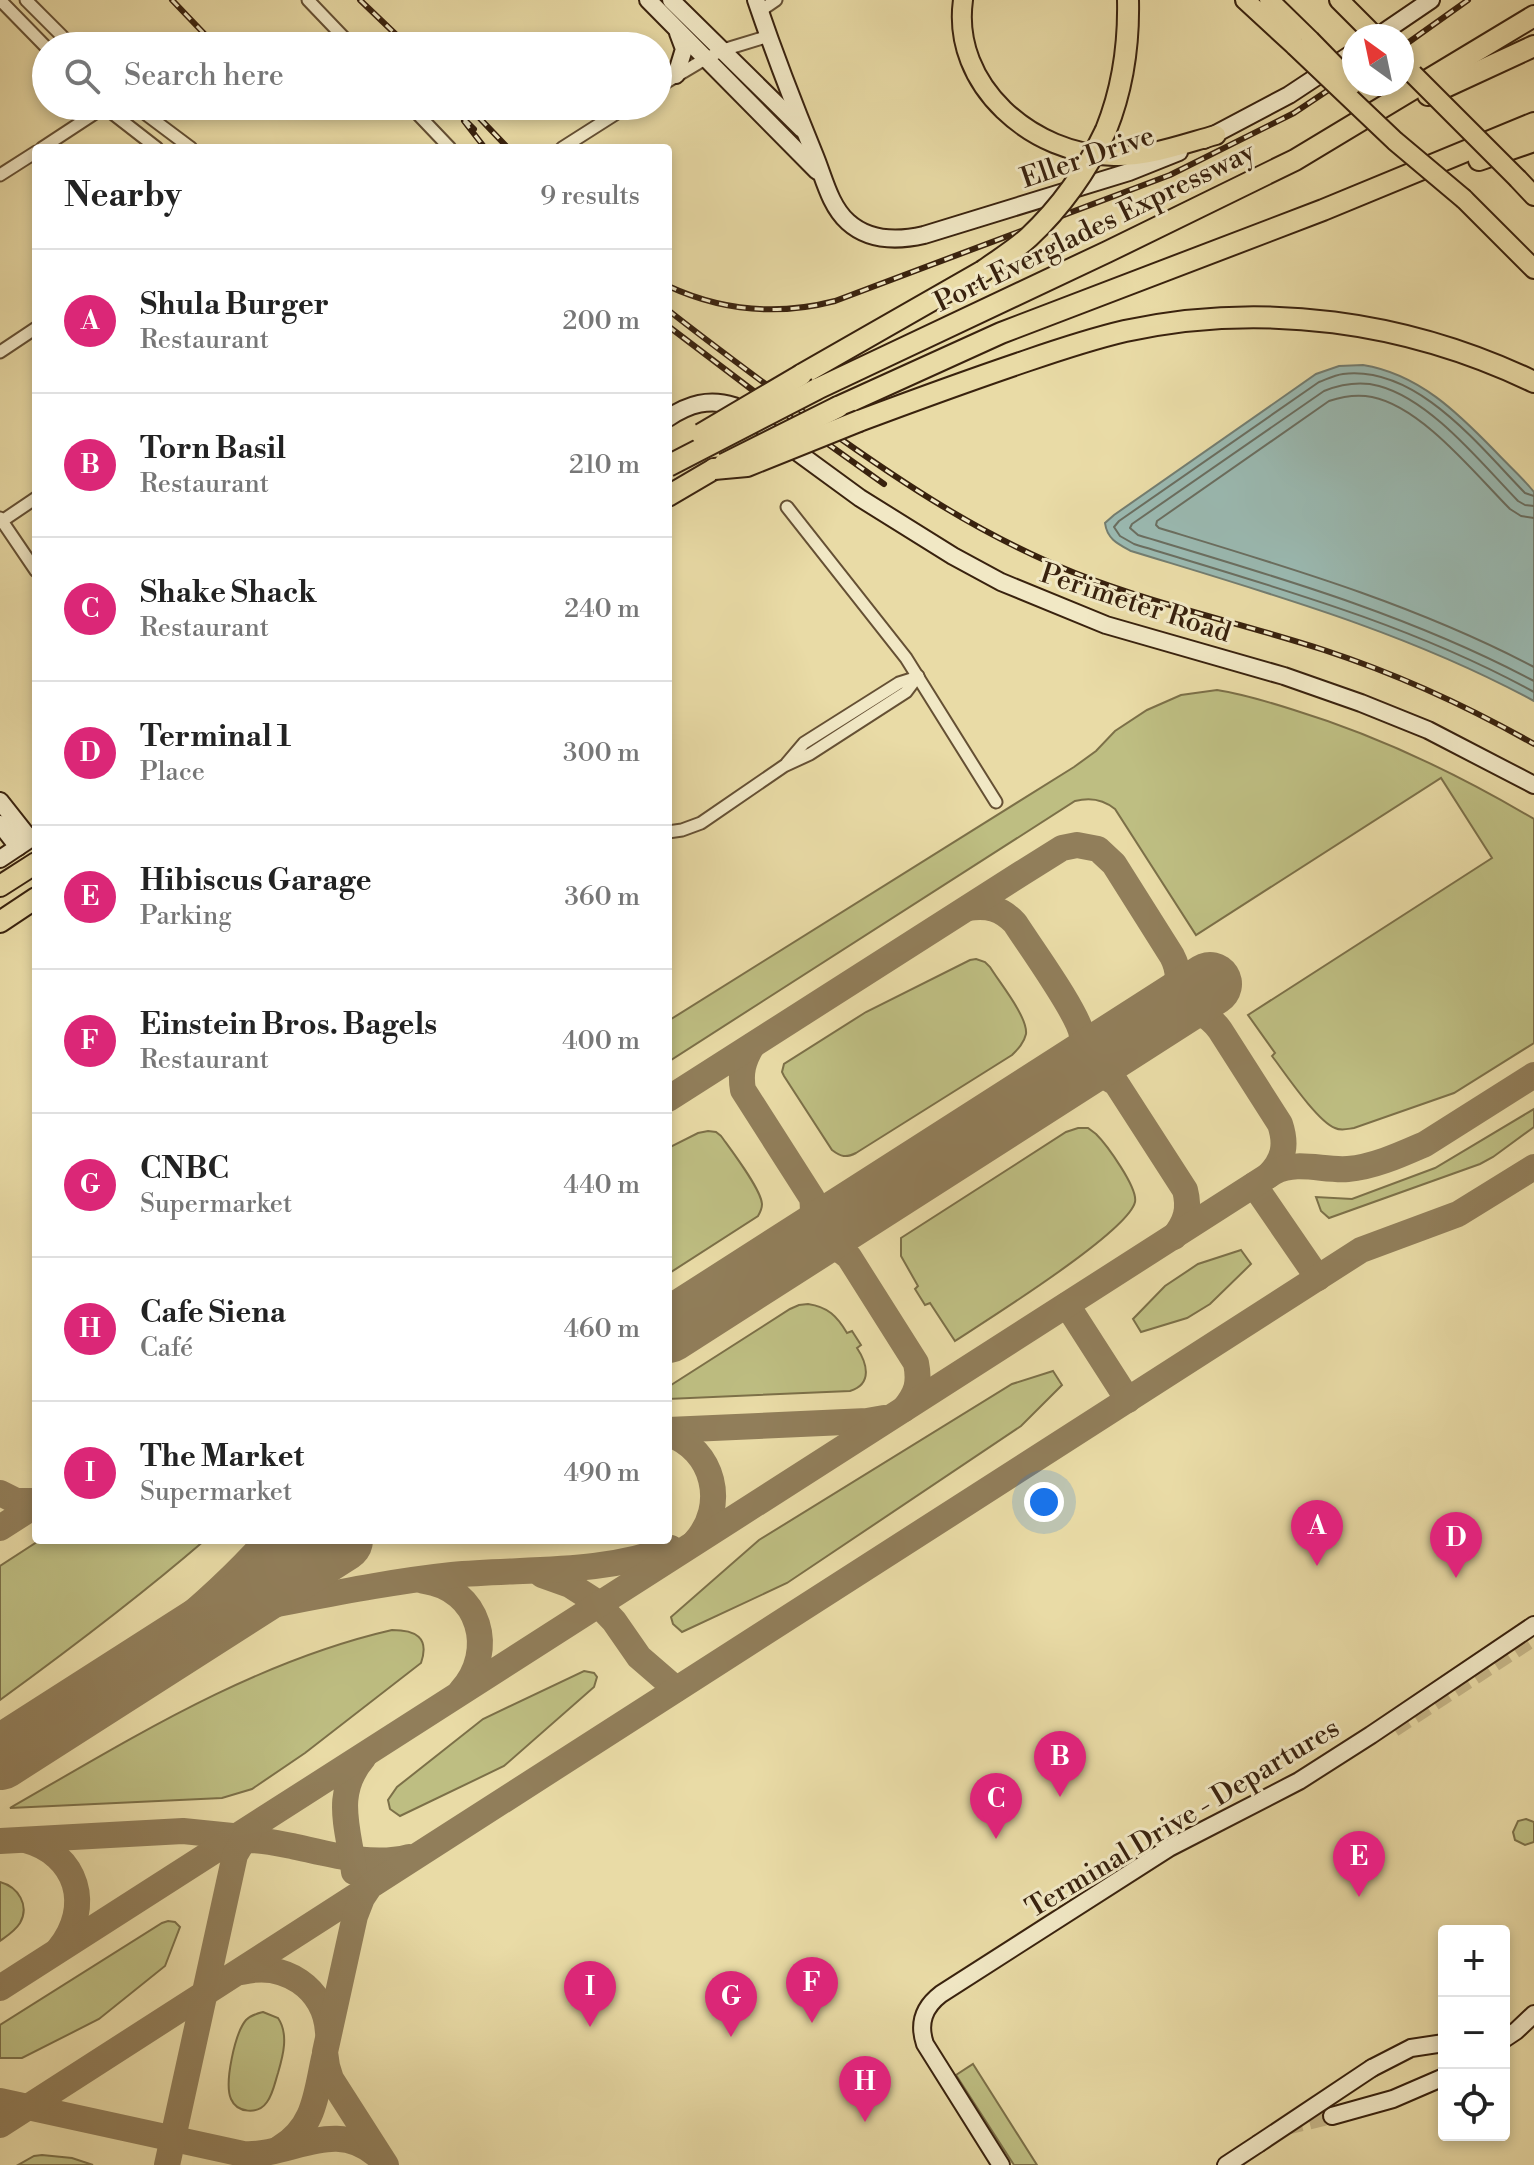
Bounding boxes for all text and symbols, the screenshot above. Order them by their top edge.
north arrow [1342,24,1414,96]
search box [32,32,672,120]
icon: search [60,54,104,98]
text: Search here [124,57,284,95]
street label: Eller Drive [1016,118,1159,197]
street label: Port Everglades Expressway [929,134,1261,320]
text: Nearby [64,175,182,217]
text: 9 results [540,180,640,212]
text: Shula Burger [140,286,329,324]
text: A [81,305,99,337]
text: 200 m [563,305,640,337]
text: Restaurant [140,324,269,356]
text: Torn Basil [140,430,286,468]
text: B [80,449,100,481]
text: 210 m [569,449,640,481]
text: Restaurant [140,468,269,500]
street label: Perimeter Road [1036,556,1236,651]
text: Shake Shack [140,574,317,612]
text: C [81,593,99,625]
text: 240 m [564,593,640,625]
text: Restaurant [140,612,269,644]
text: Terminal 1 [140,718,291,756]
text: D [80,737,100,769]
text: 300 m [563,737,640,769]
text: Place [140,756,205,788]
text: Hibiscus Garage [140,862,372,900]
text: E [81,881,99,913]
text: 360 m [565,881,640,913]
text: Parking [140,900,232,932]
text: Einstein Bros. Bagels [140,1006,437,1044]
text: F [81,1025,99,1057]
text: 400 m [562,1025,640,1057]
text: Restaurant [140,1044,269,1076]
text: CNBC [140,1150,229,1188]
text: G [80,1169,100,1201]
text: 440 m [563,1169,640,1201]
text: Supermarket [140,1188,292,1220]
text: Cafe Siena [140,1294,286,1332]
text: H [79,1313,101,1345]
text: 460 m [563,1313,640,1345]
text: Café [140,1332,193,1364]
text: The Market [140,1438,304,1476]
text: I [85,1457,95,1489]
text: 490 m [563,1457,640,1489]
text: Supermarket [140,1476,292,1508]
your location [1024,1482,1064,1522]
pin: A [1291,1500,1343,1566]
pin: D [1430,1512,1482,1578]
street label: Terminal Drive - Departures [1020,1711,1346,1926]
pin: B [1034,1731,1086,1797]
pin: C [970,1773,1022,1839]
pin: E [1333,1831,1385,1897]
map controls [1438,1925,1510,2141]
button: + [1438,1925,1510,1997]
pin: F [786,1957,838,2023]
pin: I [564,1961,616,2027]
pin: G [705,1971,757,2037]
button: − [1438,1997,1510,2069]
pin: H [839,2056,891,2122]
button: locate [1438,2069,1510,2141]

